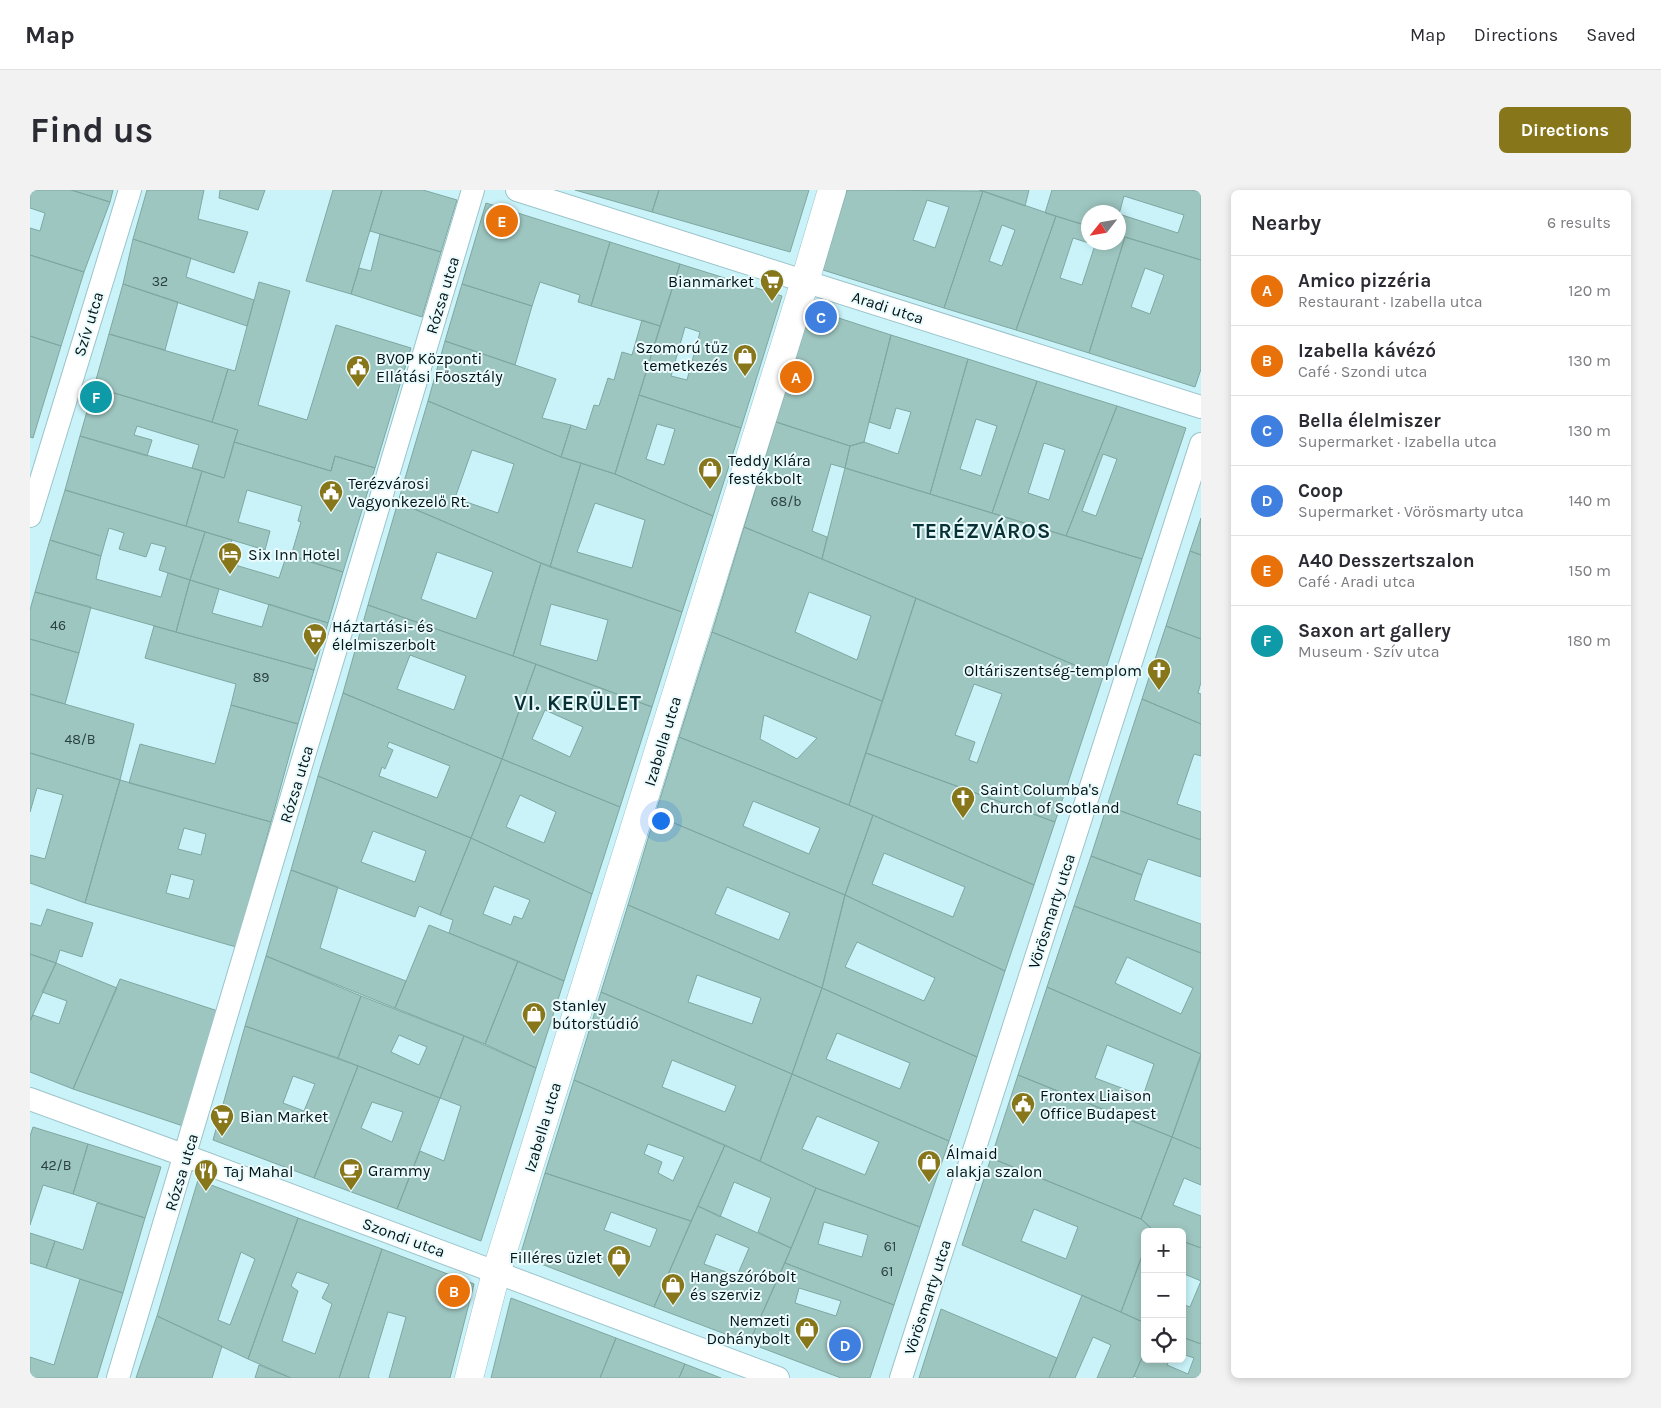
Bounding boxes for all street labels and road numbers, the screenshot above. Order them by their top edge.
street label: Rózsa utca [422,254,463,336]
street label: Aradi utca [849,287,926,328]
street label: Szív utca [70,290,107,359]
street label: Izabella utca [640,694,685,788]
street label: Rózsa utca [276,743,317,825]
street label: Vörösmarty utca [1024,851,1079,971]
street label: Izabella utca [520,1080,565,1174]
street label: Rózsa utca [161,1131,202,1213]
street label: Szondi utca [360,1214,448,1261]
street label: Vörösmarty utca [900,1237,955,1357]

